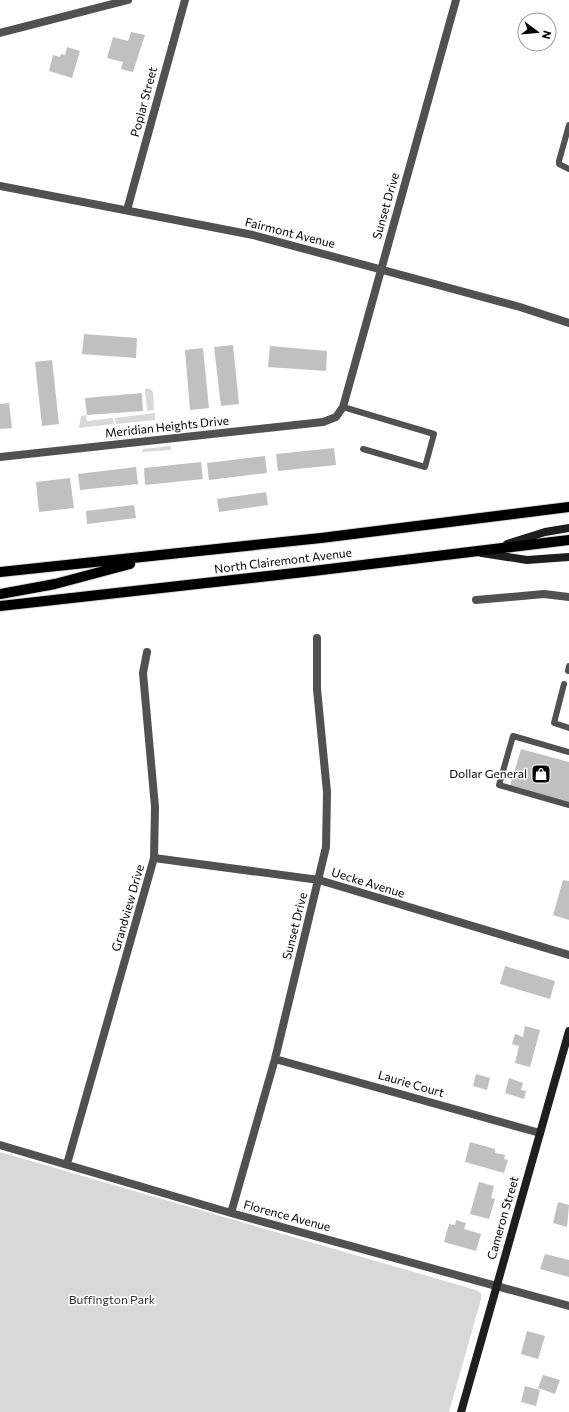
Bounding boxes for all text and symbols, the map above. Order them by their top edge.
north arrow [517,12,557,52]
text: N [540,29,554,41]
street label: Poplar Street [127,65,159,138]
street label: Sunset Drive [369,171,401,241]
street label: Fairmont Avenue [244,214,337,250]
street label: Meridian Heights Drive [104,413,230,439]
street label: North Clairemont Avenue [213,545,352,575]
shop icon: Dollar General [530,763,552,785]
place label: Dollar General [449,766,527,780]
street label: Grandview Drive [108,863,146,953]
street label: Uecke Avenue [330,864,407,900]
street label: Sunset Drive [279,891,309,961]
street label: Laurie Court [377,1067,446,1099]
street label: Cameron Street [483,1174,521,1261]
street label: Florence Avenue [242,1197,332,1233]
park label: Buffington Park [69,1292,156,1306]

